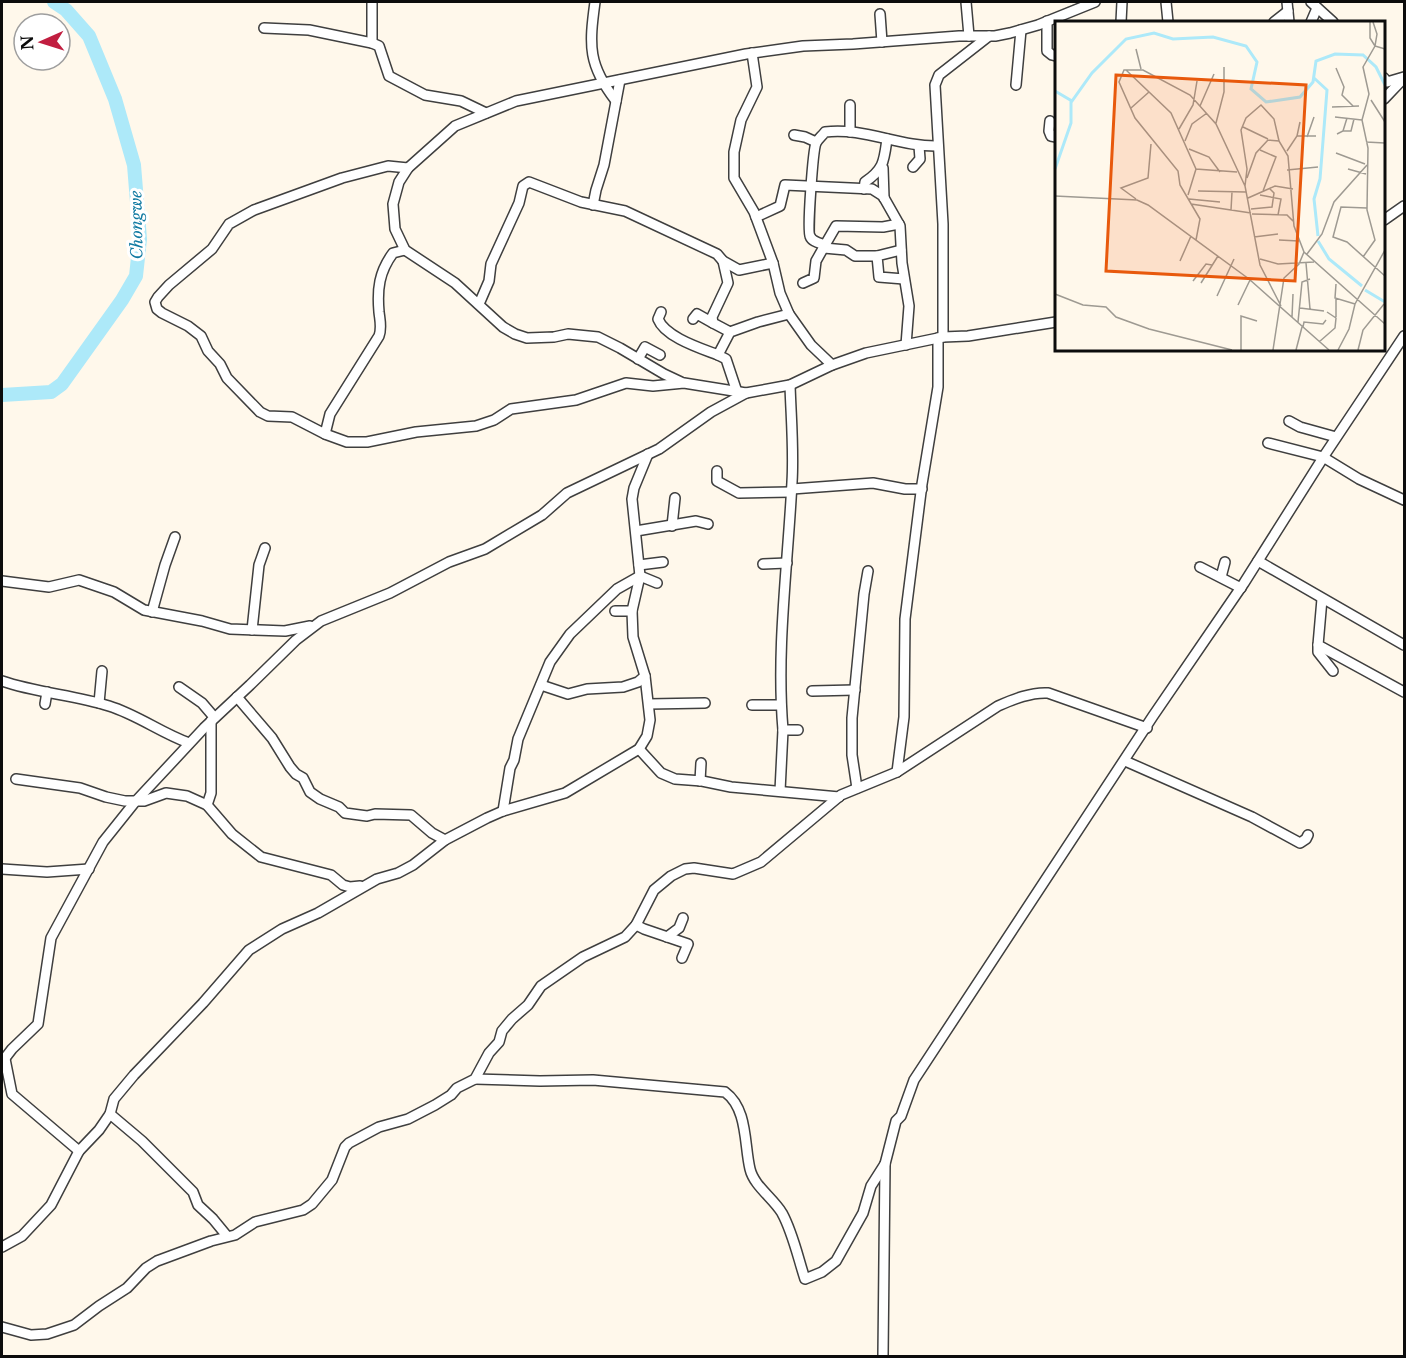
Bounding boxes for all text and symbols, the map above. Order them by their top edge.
north arrow [12,12,72,72]
inset map [1055,21,1385,351]
text: N [17,35,37,51]
water label: Chongwe [125,190,147,260]

